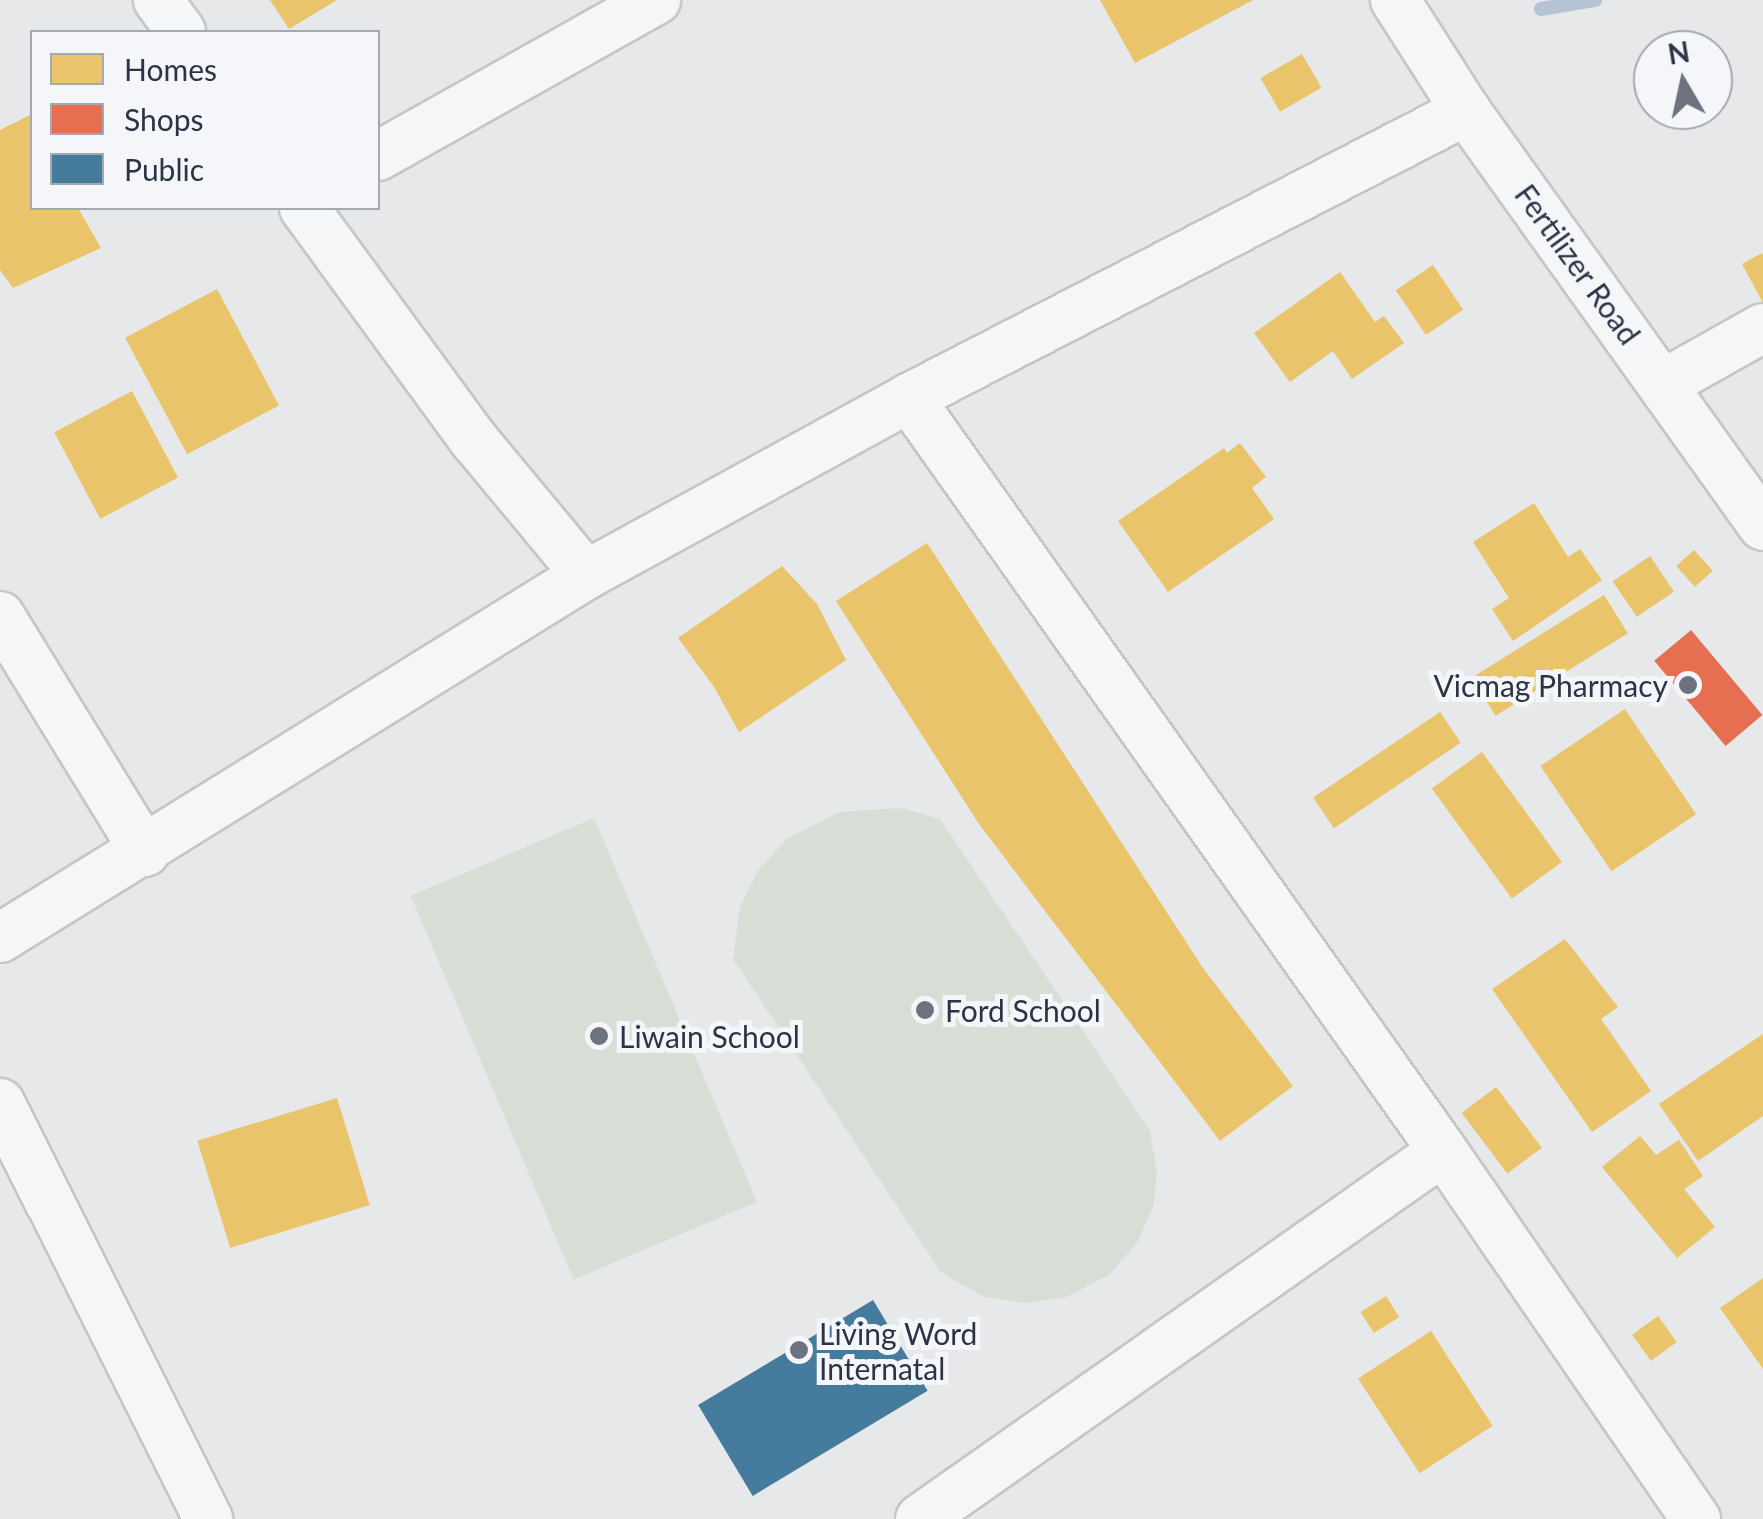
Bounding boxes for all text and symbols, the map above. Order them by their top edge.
legend [30,30,380,210]
north arrow [1633,30,1733,130]
text: N [1665,34,1692,71]
text: Homes [124,51,217,87]
text: Shops [124,101,204,137]
text: Public [124,151,204,187]
street label: Fertilizer Road [1508,177,1648,351]
place label: Vicmag Pharmacy [1433,667,1668,703]
marker: Vicmag Pharmacy [1677,674,1699,696]
place label: Ford School [945,992,1101,1028]
marker: Ford School [914,999,936,1021]
place label: Liwain School [619,1018,800,1054]
marker: Liwain School [588,1025,610,1047]
place label: Living Word Internatal [819,1315,978,1386]
marker: Living Word Internatal [788,1339,810,1361]

